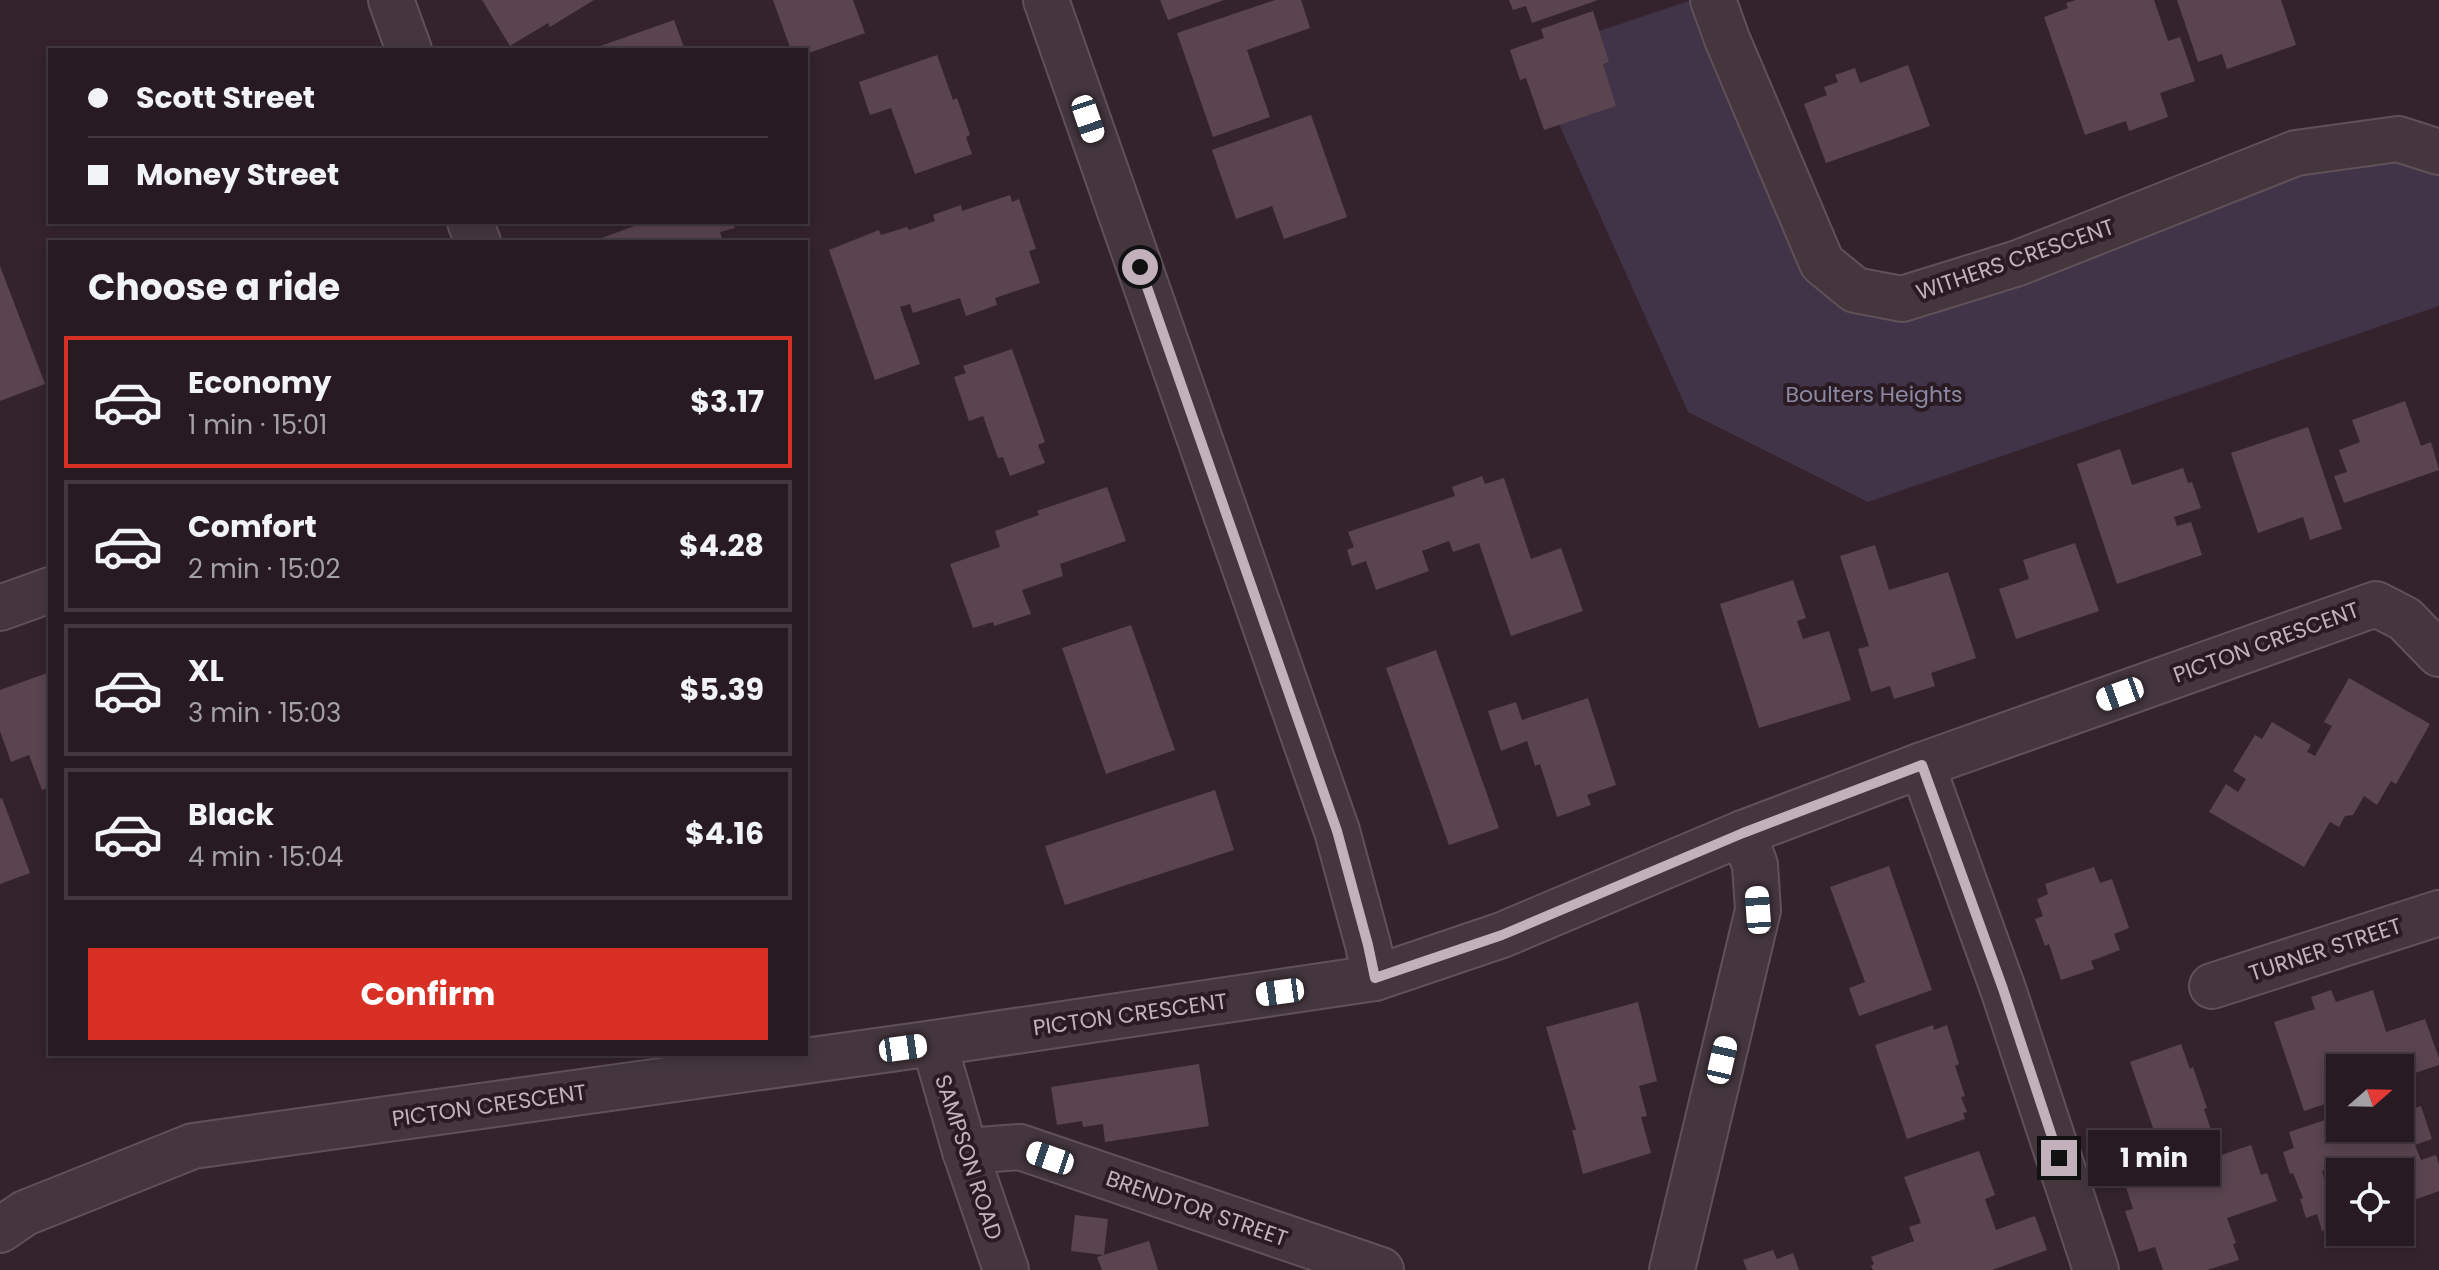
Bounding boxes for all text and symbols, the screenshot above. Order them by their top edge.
text: Scott Street [136,76,315,119]
car [1069,92,1107,146]
text: Money Street [136,153,339,196]
street label: WITHERS CRESCENT [1912,211,2118,308]
route start [1122,249,1158,285]
text: Choose a ride [88,262,340,313]
text: Economy [188,361,332,404]
icon: car [92,366,164,438]
park label: Boulters Heights [1786,379,1963,410]
text: $3.17 [690,380,764,423]
text: 1 min · 15:01 [188,407,327,443]
text: Comfort [188,505,317,548]
icon: car [92,510,164,582]
text: $4.28 [679,524,764,567]
text: 2 min · 15:02 [188,551,341,587]
street label: PICTON CRESCENT [2169,594,2364,691]
text: XL [188,649,224,692]
icon: car [92,654,164,726]
text: $5.39 [680,668,764,711]
car [2093,675,2147,713]
text: 3 min · 15:03 [188,695,341,731]
text: Black [188,793,274,836]
icon: car [92,798,164,870]
text: $4.16 [685,812,764,855]
text: 4 min · 15:04 [188,839,343,875]
car [1744,885,1772,935]
street label: TURNER STREET [2245,910,2406,989]
button: Confirm [88,948,768,1040]
car [1255,977,1305,1007]
street label: PICTON CRESCENT [1031,986,1229,1043]
car [878,1033,928,1063]
car [1705,1034,1739,1086]
north arrow [2326,1054,2414,1142]
map controls [2326,1054,2414,1246]
street label: SAMPSON ROAD [927,1071,1010,1244]
street label: PICTON CRESCENT [390,1077,588,1134]
callout: 1 min [2087,1130,2219,1186]
car [1023,1139,1077,1177]
route end [2041,1140,2077,1176]
text: 1 min [2120,1140,2188,1176]
button: locate [2326,1158,2414,1246]
street label: BRENDTOR STREET [1102,1163,1292,1254]

